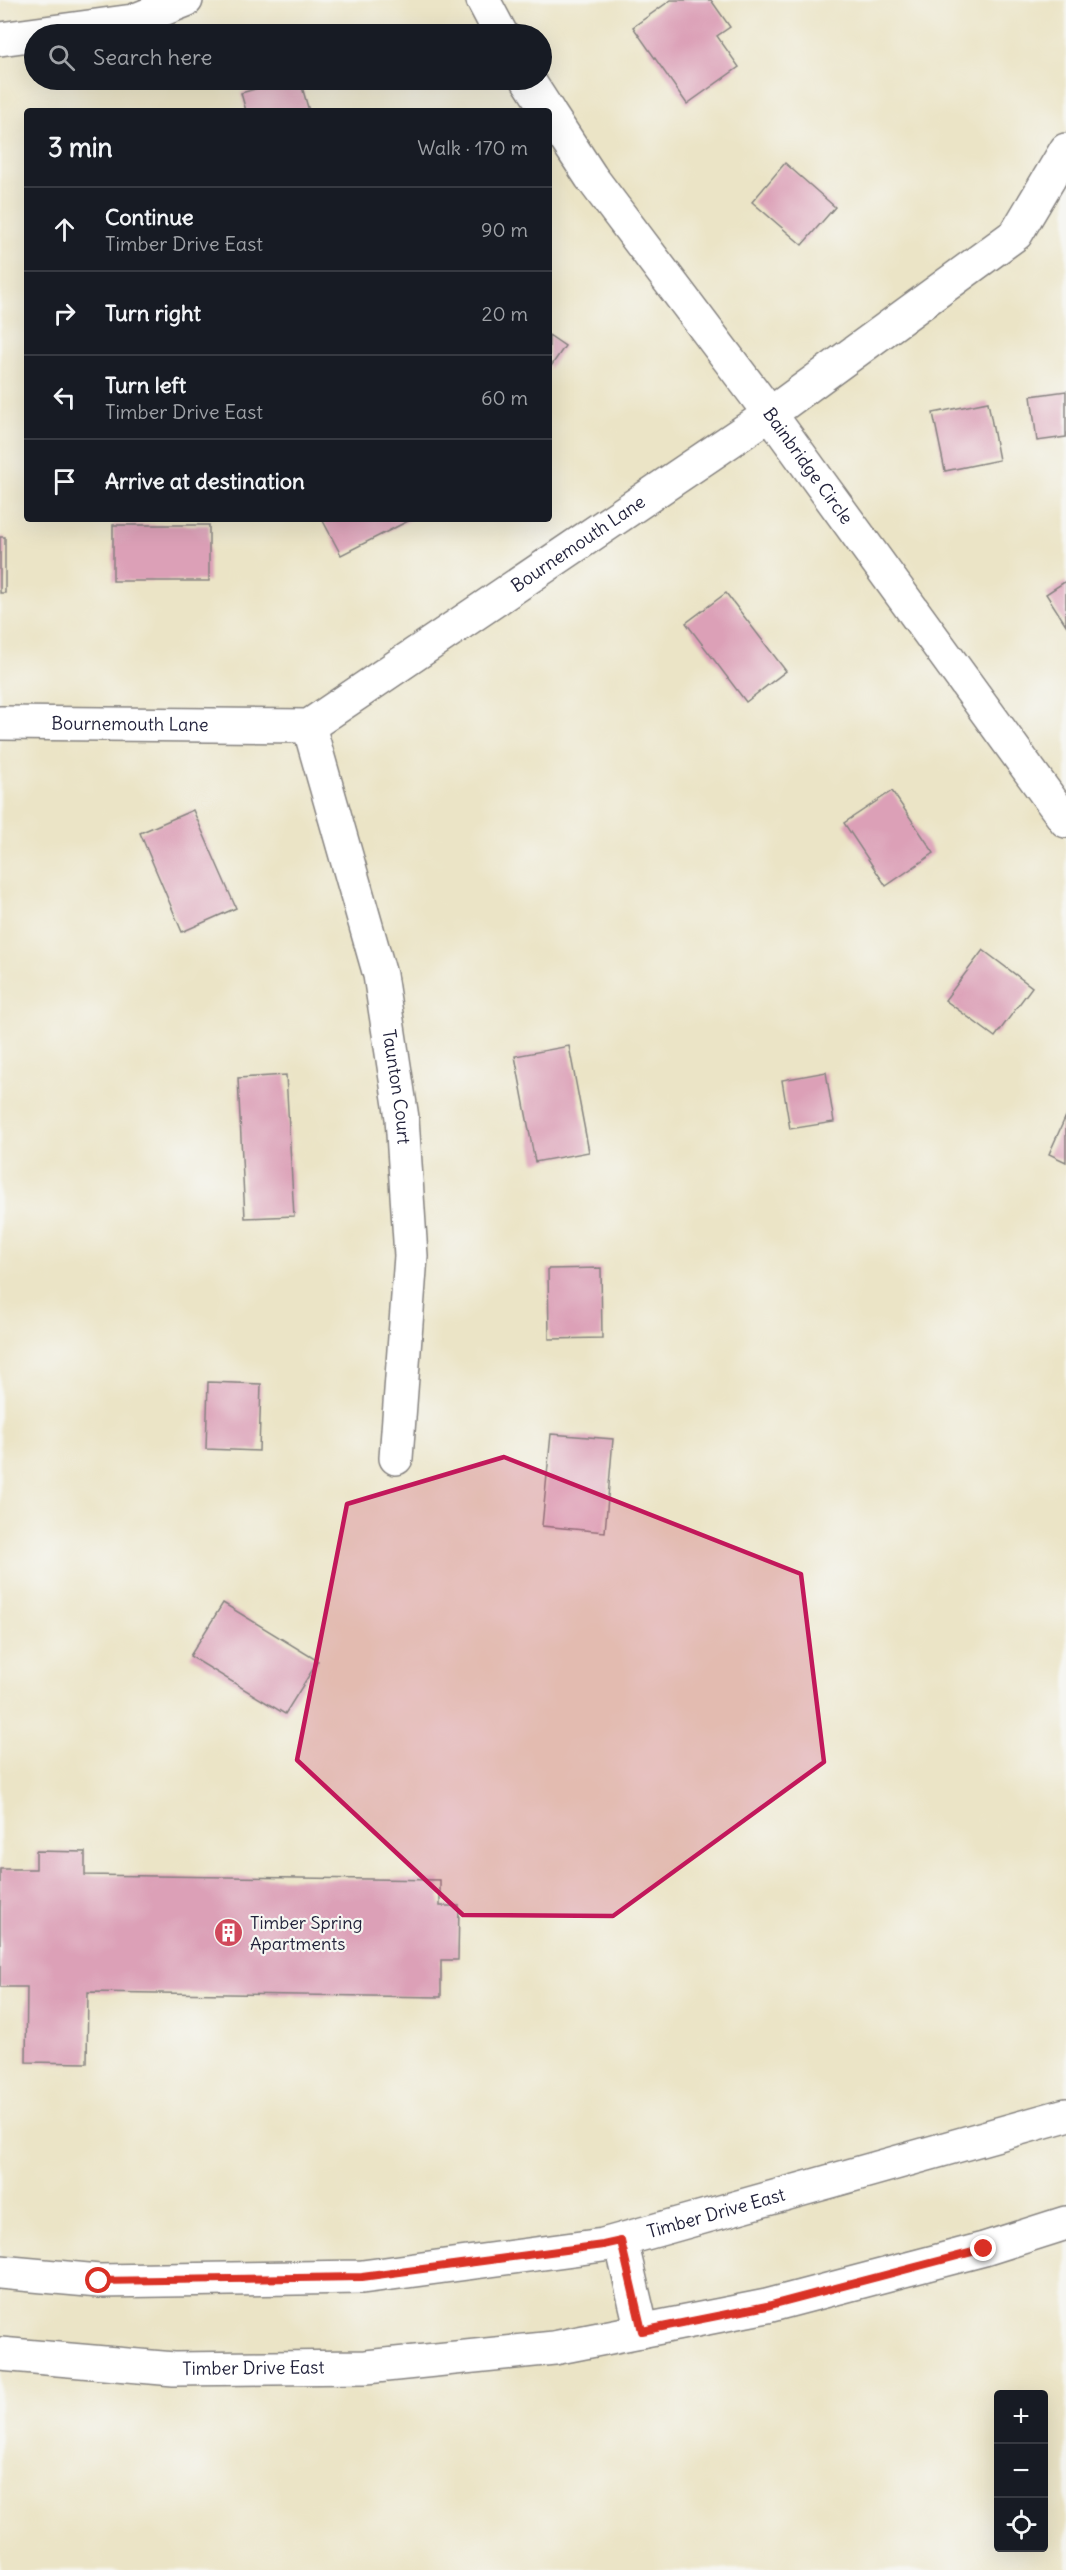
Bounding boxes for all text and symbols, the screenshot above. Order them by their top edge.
search box [24,24,552,90]
icon: search [45,41,78,74]
text: Search here [93,43,212,71]
text: 3 min [48,131,113,164]
text: Walk · 170 m [417,135,528,160]
text: Continue [105,203,194,231]
icon: ahead [48,213,81,246]
text: 90 m [481,217,528,242]
text: Timber Drive East [105,231,263,256]
icon: right [48,297,81,330]
text: Turn right [105,299,201,327]
text: 20 m [482,301,528,326]
text: Turn left [105,371,186,399]
icon: left [48,381,81,414]
text: 60 m [481,385,528,410]
text: Timber Drive East [105,399,263,424]
street label: Bainbridge Circle [758,403,858,529]
icon: arrive [48,465,81,498]
text: Arrive at destination [105,467,305,495]
street label: Bournemouth Lane [506,490,649,597]
street label: Bournemouth Lane [51,711,209,736]
street label: Taunton Court [378,1028,416,1145]
place label: Timber Spring Apartments [250,1911,363,1955]
building icon: Timber Spring Apartments [213,1917,245,1949]
street label: Timber Drive East [644,2182,788,2243]
route end [970,2235,996,2261]
route start [85,2267,111,2293]
street label: Timber Drive East [182,2355,325,2380]
map controls [994,2390,1048,2552]
button: + [994,2390,1048,2444]
button: − [994,2444,1048,2498]
button: locate [994,2498,1048,2552]

